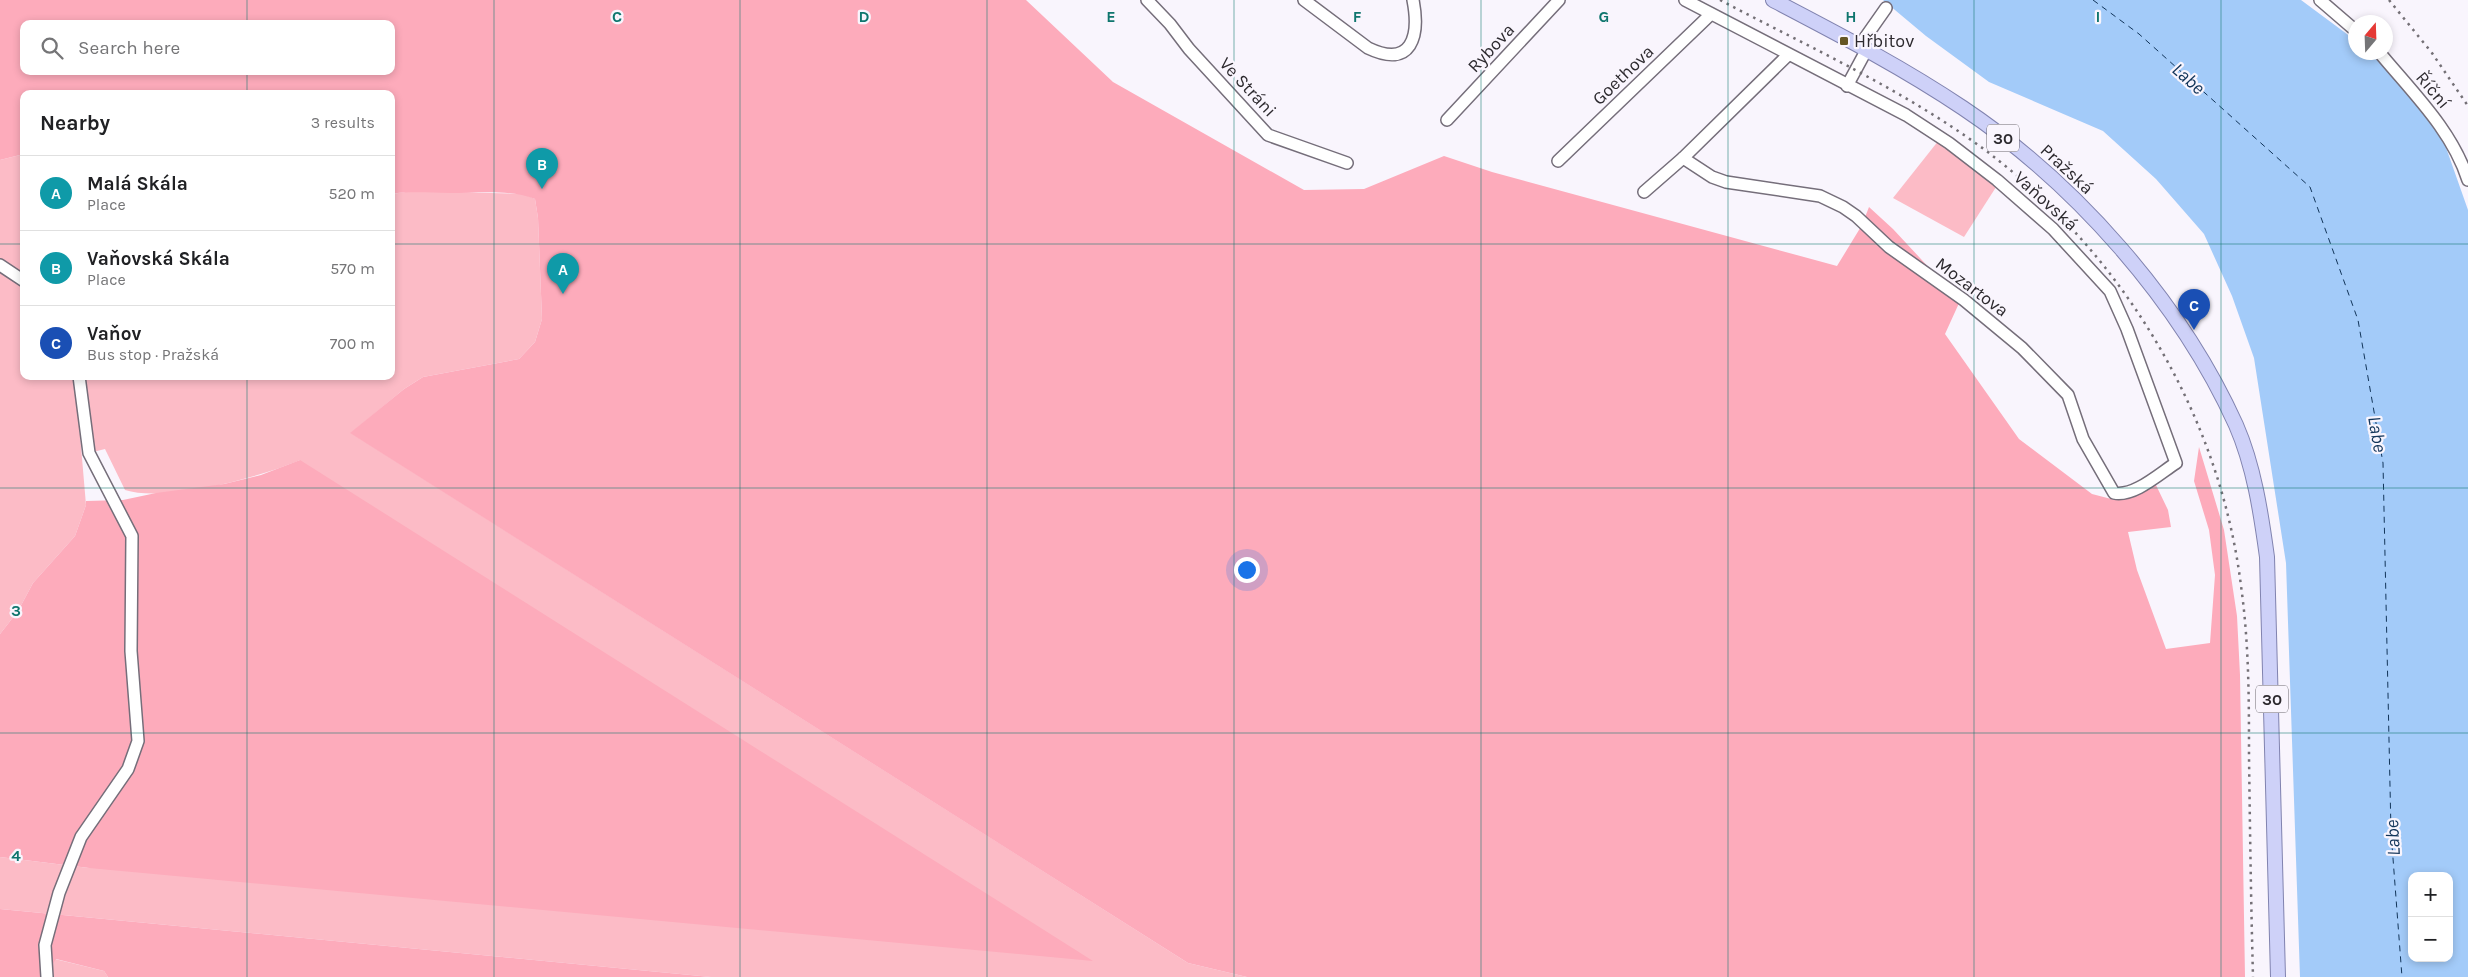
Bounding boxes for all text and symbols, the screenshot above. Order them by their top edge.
text: C [612,7,622,26]
text: D [859,7,870,26]
text: E [1106,7,1116,26]
text: F [1353,7,1362,26]
text: G [1599,7,1609,26]
text: H [1845,7,1857,26]
text: I [2096,7,2100,26]
north arrow [2348,15,2393,60]
street label: Rybova [1463,19,1519,77]
search box [20,20,395,75]
place label: Hřbitov [1854,30,1914,52]
icon: search [38,34,66,62]
marker: Hřbitov [1838,35,1850,47]
text: Search here [78,37,180,59]
street label: Goethova [1588,40,1658,110]
street label: Ve Stráni [1215,53,1281,121]
water label: Labe [2167,58,2209,99]
street label: Říční [2411,67,2455,114]
text: Nearby [40,111,110,135]
text: 3 results [311,113,375,132]
road number: 30 [1987,125,2019,152]
street label: Pražská [2036,139,2098,199]
pin: B [526,148,558,189]
street label: Vaňovská [2009,166,2083,236]
text: Malá Skála [87,173,188,195]
text: A [51,184,61,203]
text: 520 m [328,184,375,203]
text: Place [87,195,126,214]
text: Vaňovská Skála [87,248,230,270]
street label: Mozartova [1931,252,2013,322]
pin: A [547,253,579,294]
text: B [51,259,61,278]
text: 570 m [330,259,375,278]
text: Place [87,270,126,289]
pin: C [2178,289,2210,330]
text: Vaňov [87,323,141,345]
text: C [51,334,61,353]
text: 700 m [330,334,375,353]
text: Bus stop · Pražská [87,345,219,364]
water label: Labe [2363,414,2391,454]
your location [1234,557,1260,583]
text: 3 [11,601,21,620]
road number: 30 [2256,686,2288,712]
water label: Labe [2381,819,2405,857]
text: 4 [11,846,21,865]
map controls [2408,872,2453,962]
button: + [2408,872,2453,917]
button: − [2408,917,2453,962]

